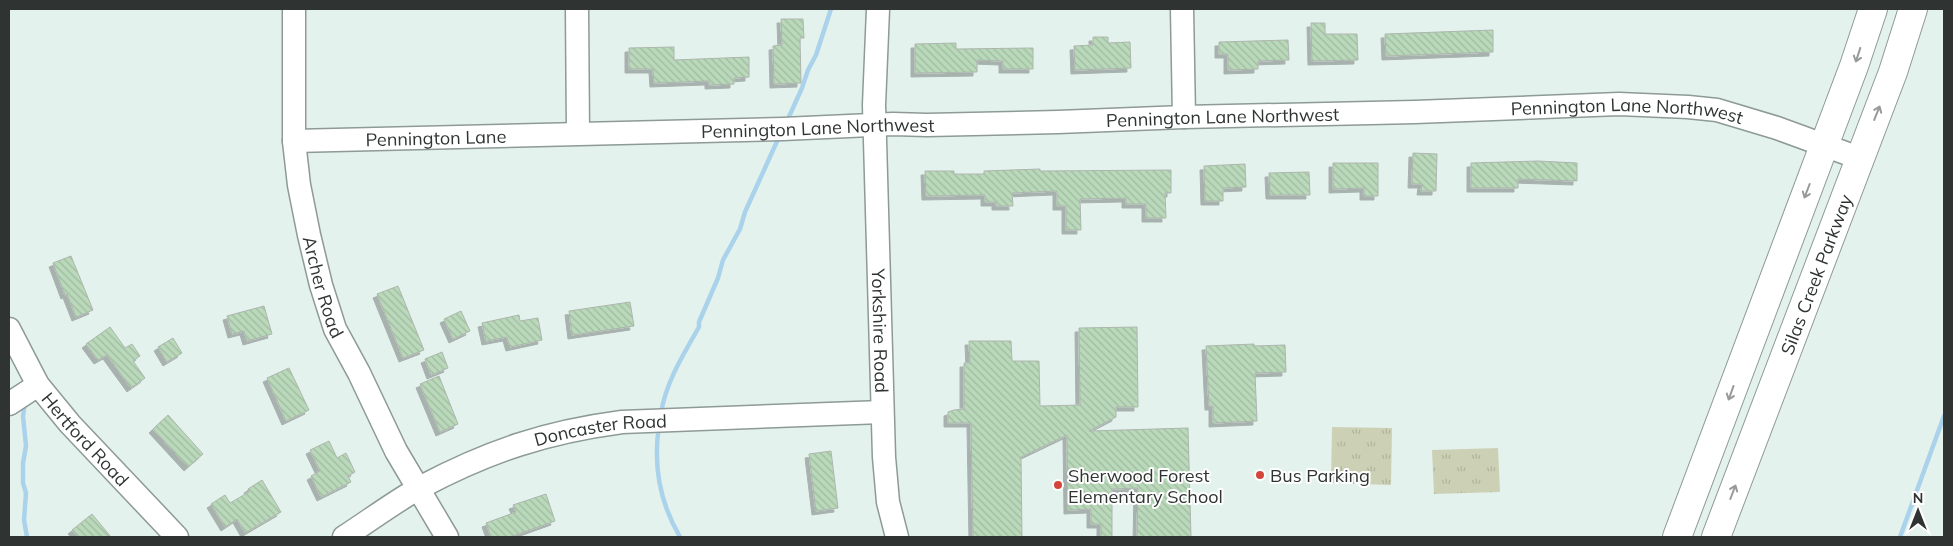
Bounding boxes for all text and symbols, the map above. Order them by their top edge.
one-way arrow [1852,47,1862,63]
street label: Pennington Lane Northwest [1510,92,1746,129]
street label: Pennington Lane Northwest [1105,102,1340,132]
one-way arrow [1873,106,1882,121]
street label: Pennington Lane Northwest [701,112,935,143]
street label: Pennington Lane [365,124,507,151]
one-way arrow [1802,183,1811,198]
street label: Silas Creek Parkway [1775,190,1857,358]
street label: Archer Road [298,234,349,342]
street label: Yorkshire Road [867,267,894,393]
one-way arrow [1726,385,1735,400]
street label: Hertford Road [37,387,134,491]
street label: Doncaster Road [531,409,667,451]
place label: Sherwood Forest Elementary School [1068,464,1223,508]
place label: Bus Parking [1270,464,1370,487]
marker: Bus Parking [1254,469,1266,481]
marker: Sherwood Forest Elementary School [1052,479,1064,491]
one-way arrow [1729,485,1738,500]
north arrow [1893,486,1943,536]
text: N [1913,489,1923,507]

